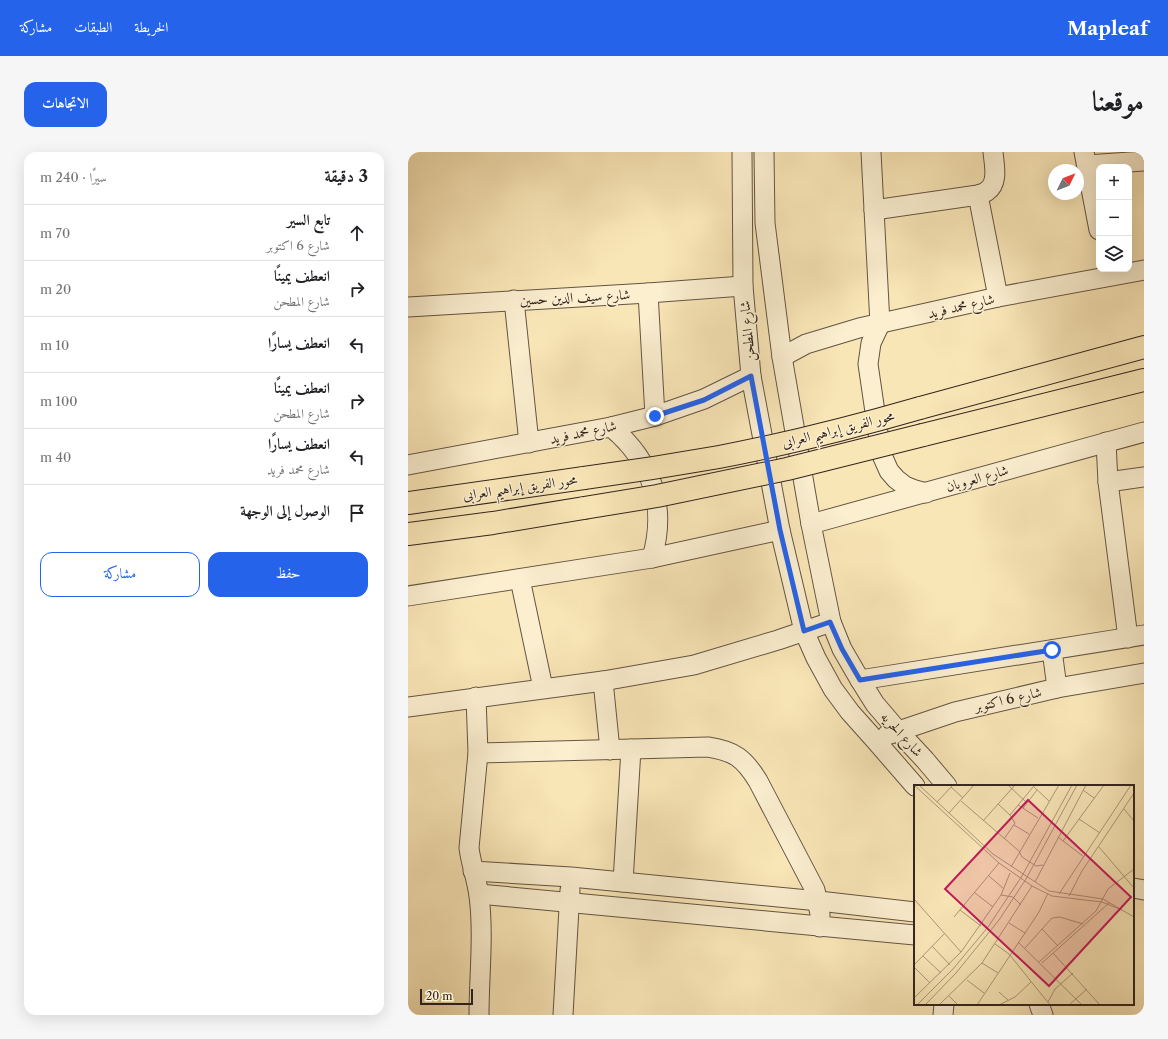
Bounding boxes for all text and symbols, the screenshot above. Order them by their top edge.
text: Mapleaf [1067,17,1148,40]
text: مشاركة [20,18,52,36]
text: الطبقات [74,18,112,36]
text: الخريطة [134,18,168,36]
button: الاتجاهات [24,82,107,127]
text: موقعنا [1092,84,1144,118]
north arrow [1048,164,1084,200]
map controls [1096,164,1132,272]
button: + [1096,164,1132,200]
text: 3 دقيقة [324,166,368,186]
text: سيرًا · 240 m [40,169,107,185]
button: − [1096,200,1132,236]
text: تابع السير [287,210,330,229]
icon: ahead [346,222,368,244]
text: 70 m [40,225,70,241]
button: layers [1096,236,1132,272]
text: شارع 6 اكتوبر [267,237,330,253]
text: انعطف يمينًا [274,266,330,285]
icon: right [346,278,368,300]
text: 20 m [40,281,71,297]
street label: شارع سيف الدين حسين [519,285,631,312]
street label: شارع محمد فريد [926,290,997,325]
text: شارع المطحن [273,293,330,309]
street label: شارع المطحن [735,300,762,362]
text: انعطف يسارًا [268,333,330,352]
icon: left [346,334,368,356]
text: 10 m [40,337,69,353]
text: انعطف يمينًا [274,378,330,397]
icon: right [346,390,368,412]
text: 100 m [40,393,78,409]
text: شارع المطحن [273,405,330,421]
street label: محور الفريق إبراهيم العرابى [780,406,898,457]
route end [646,407,664,425]
street label: شارع محمد فريد [548,416,619,451]
text: انعطف يسارًا [268,434,330,453]
icon: left [346,446,368,468]
text: 40 m [40,449,71,465]
text: شارع محمد فريد [267,461,330,477]
street label: شارع العروبان [944,461,1011,498]
street label: محور الفريق إبراهيم العرابى [462,470,580,509]
text: الوصول إلى الوجهة [240,501,330,520]
icon: arrive [346,502,368,524]
button: مشاركة [40,552,200,597]
button: حفظ [208,552,368,597]
route start [1043,641,1061,659]
street label: شارع 6 اكتوبر [971,683,1044,719]
street label: شارع الحريه [875,708,927,762]
inset map [914,785,1134,1005]
scale bar [420,987,473,1006]
text: 20 m [426,989,452,1003]

